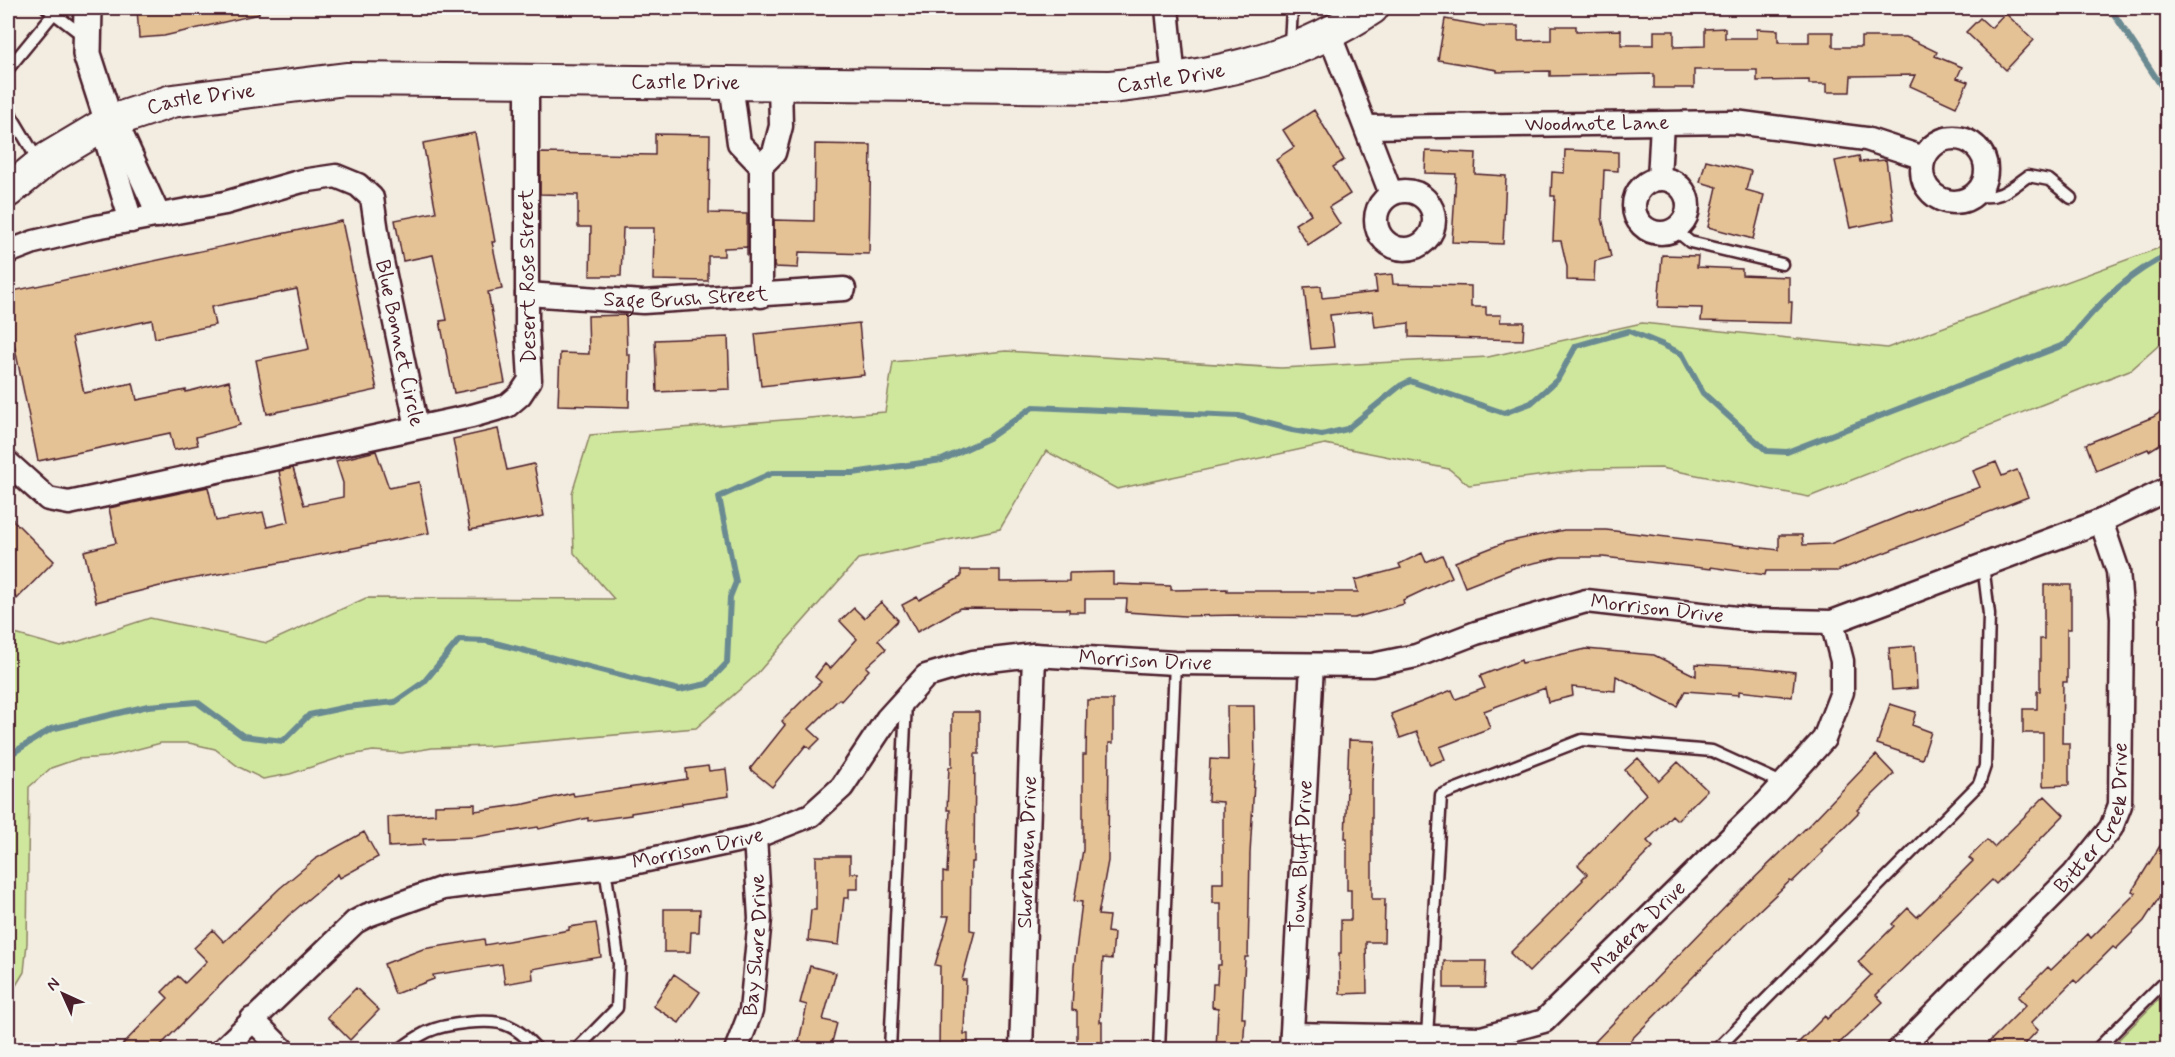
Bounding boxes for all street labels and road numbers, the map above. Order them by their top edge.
street label: Castle Drive [1116,56,1228,100]
street label: Castle Drive [631,68,740,97]
street label: Castle Drive [143,77,257,122]
street label: Woodnote Lane [1525,109,1670,139]
street label: Desert Rose Street [512,188,544,364]
street label: Blue Bonnet Circle [368,257,431,430]
street label: Sage Brush Street [602,280,769,317]
street label: Morrison Drive [1589,588,1725,630]
street label: Morrison Drive [1078,644,1212,677]
street label: Bitter Creek Drive [2048,742,2135,900]
street label: Shorehaven Drive [1011,775,1044,929]
street label: Town Bluff Drive [1283,779,1320,933]
street label: Morrison Drive [630,821,768,877]
street label: Bay Shore Drive [737,873,774,1017]
street label: Madera Drive [1585,875,1692,981]

